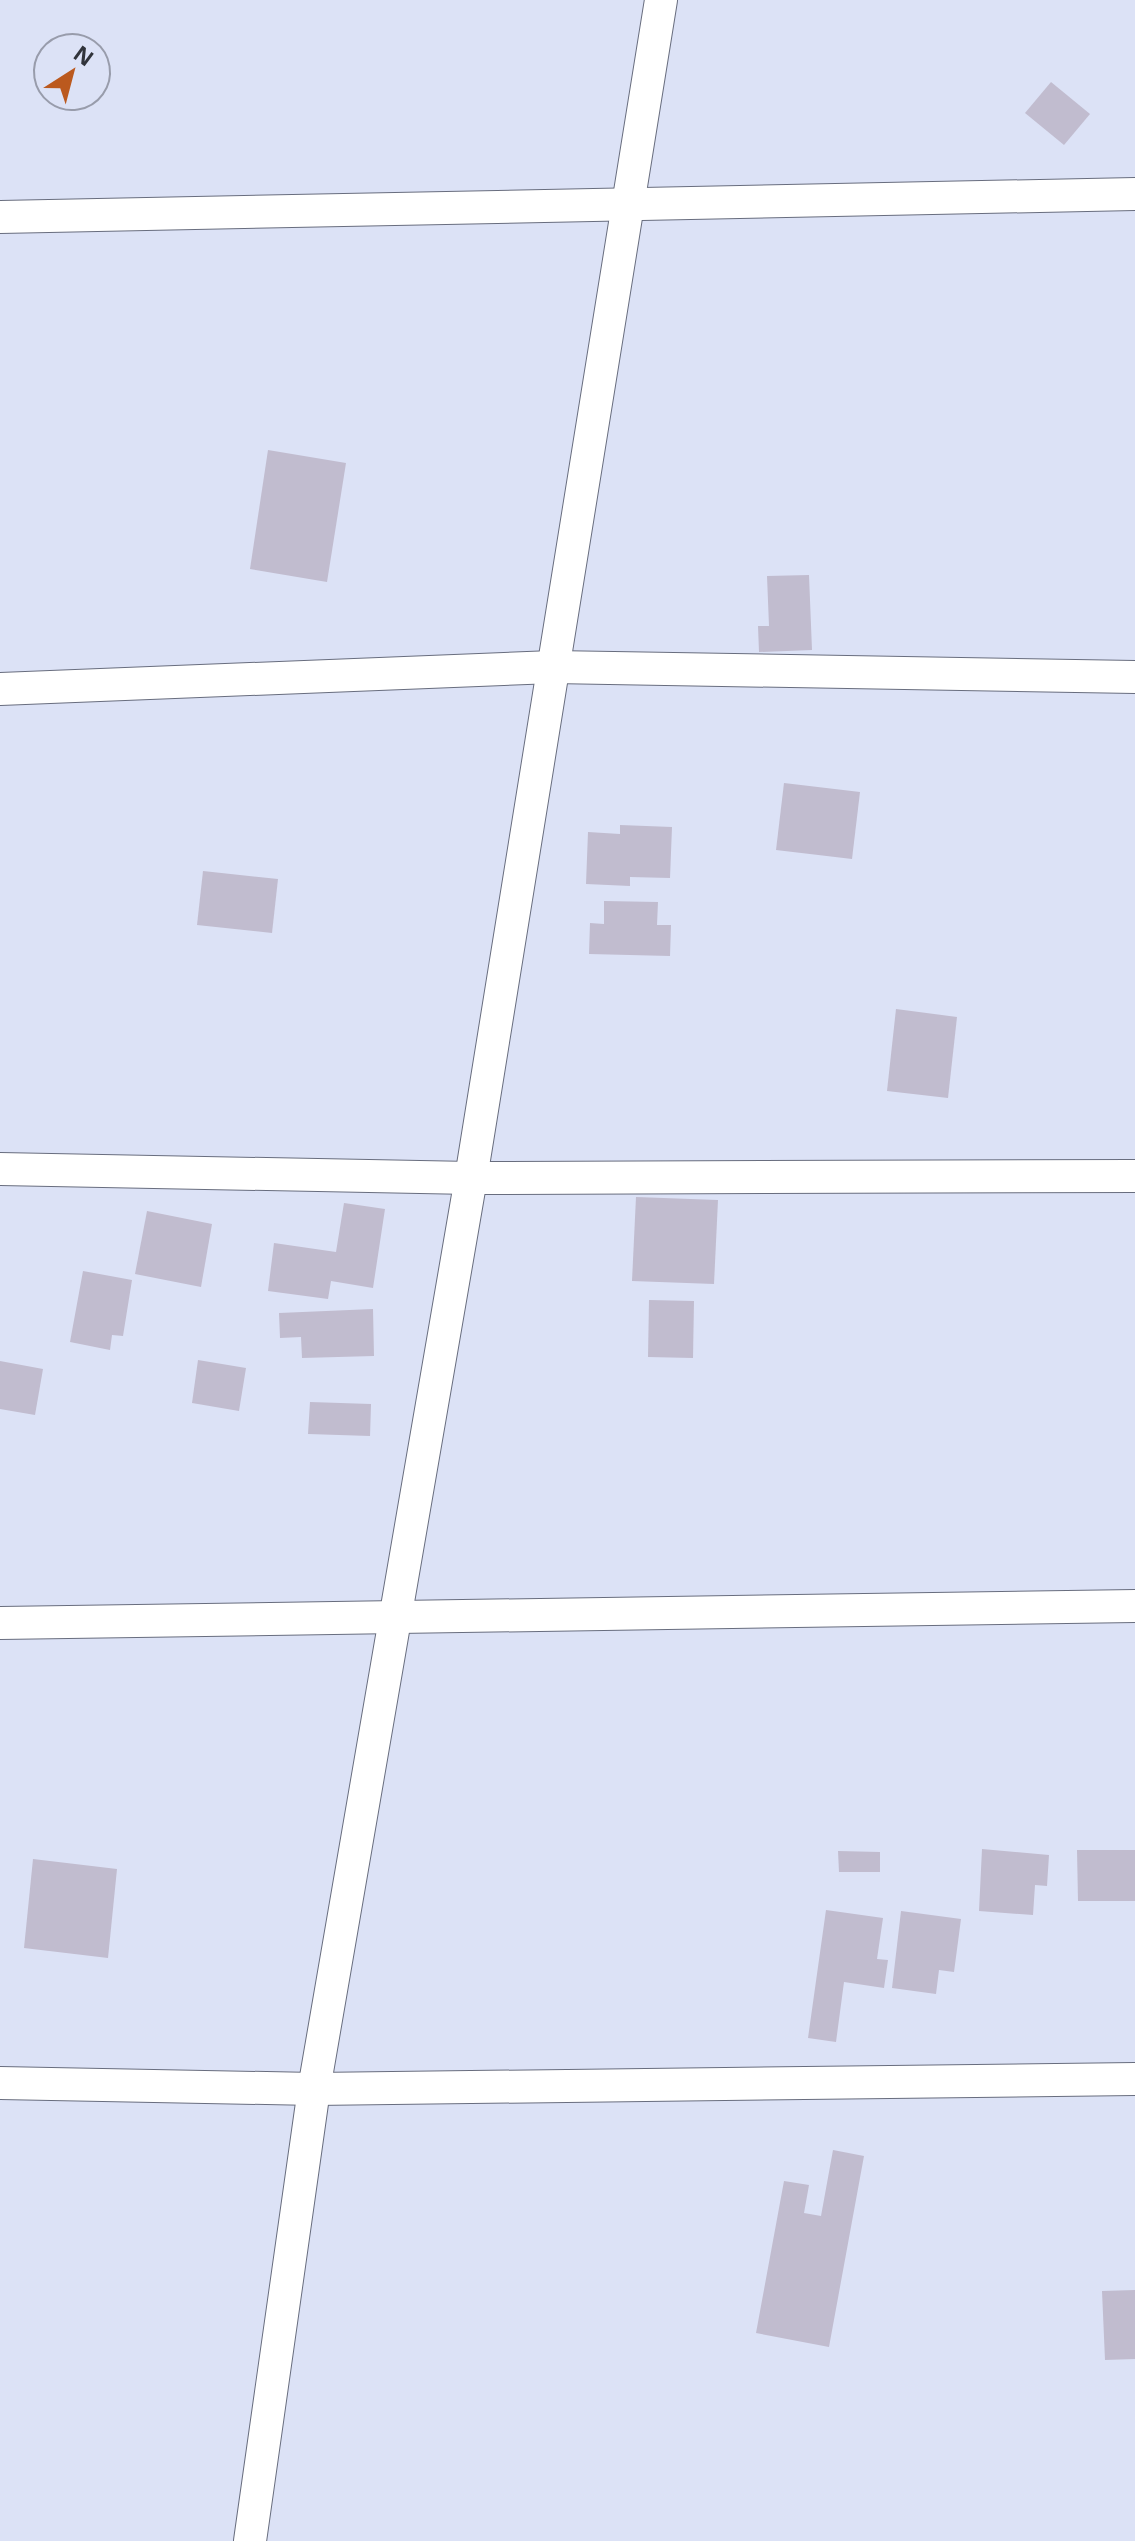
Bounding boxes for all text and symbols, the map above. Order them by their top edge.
north arrow [32,32,112,112]
text: N [68,38,100,72]

